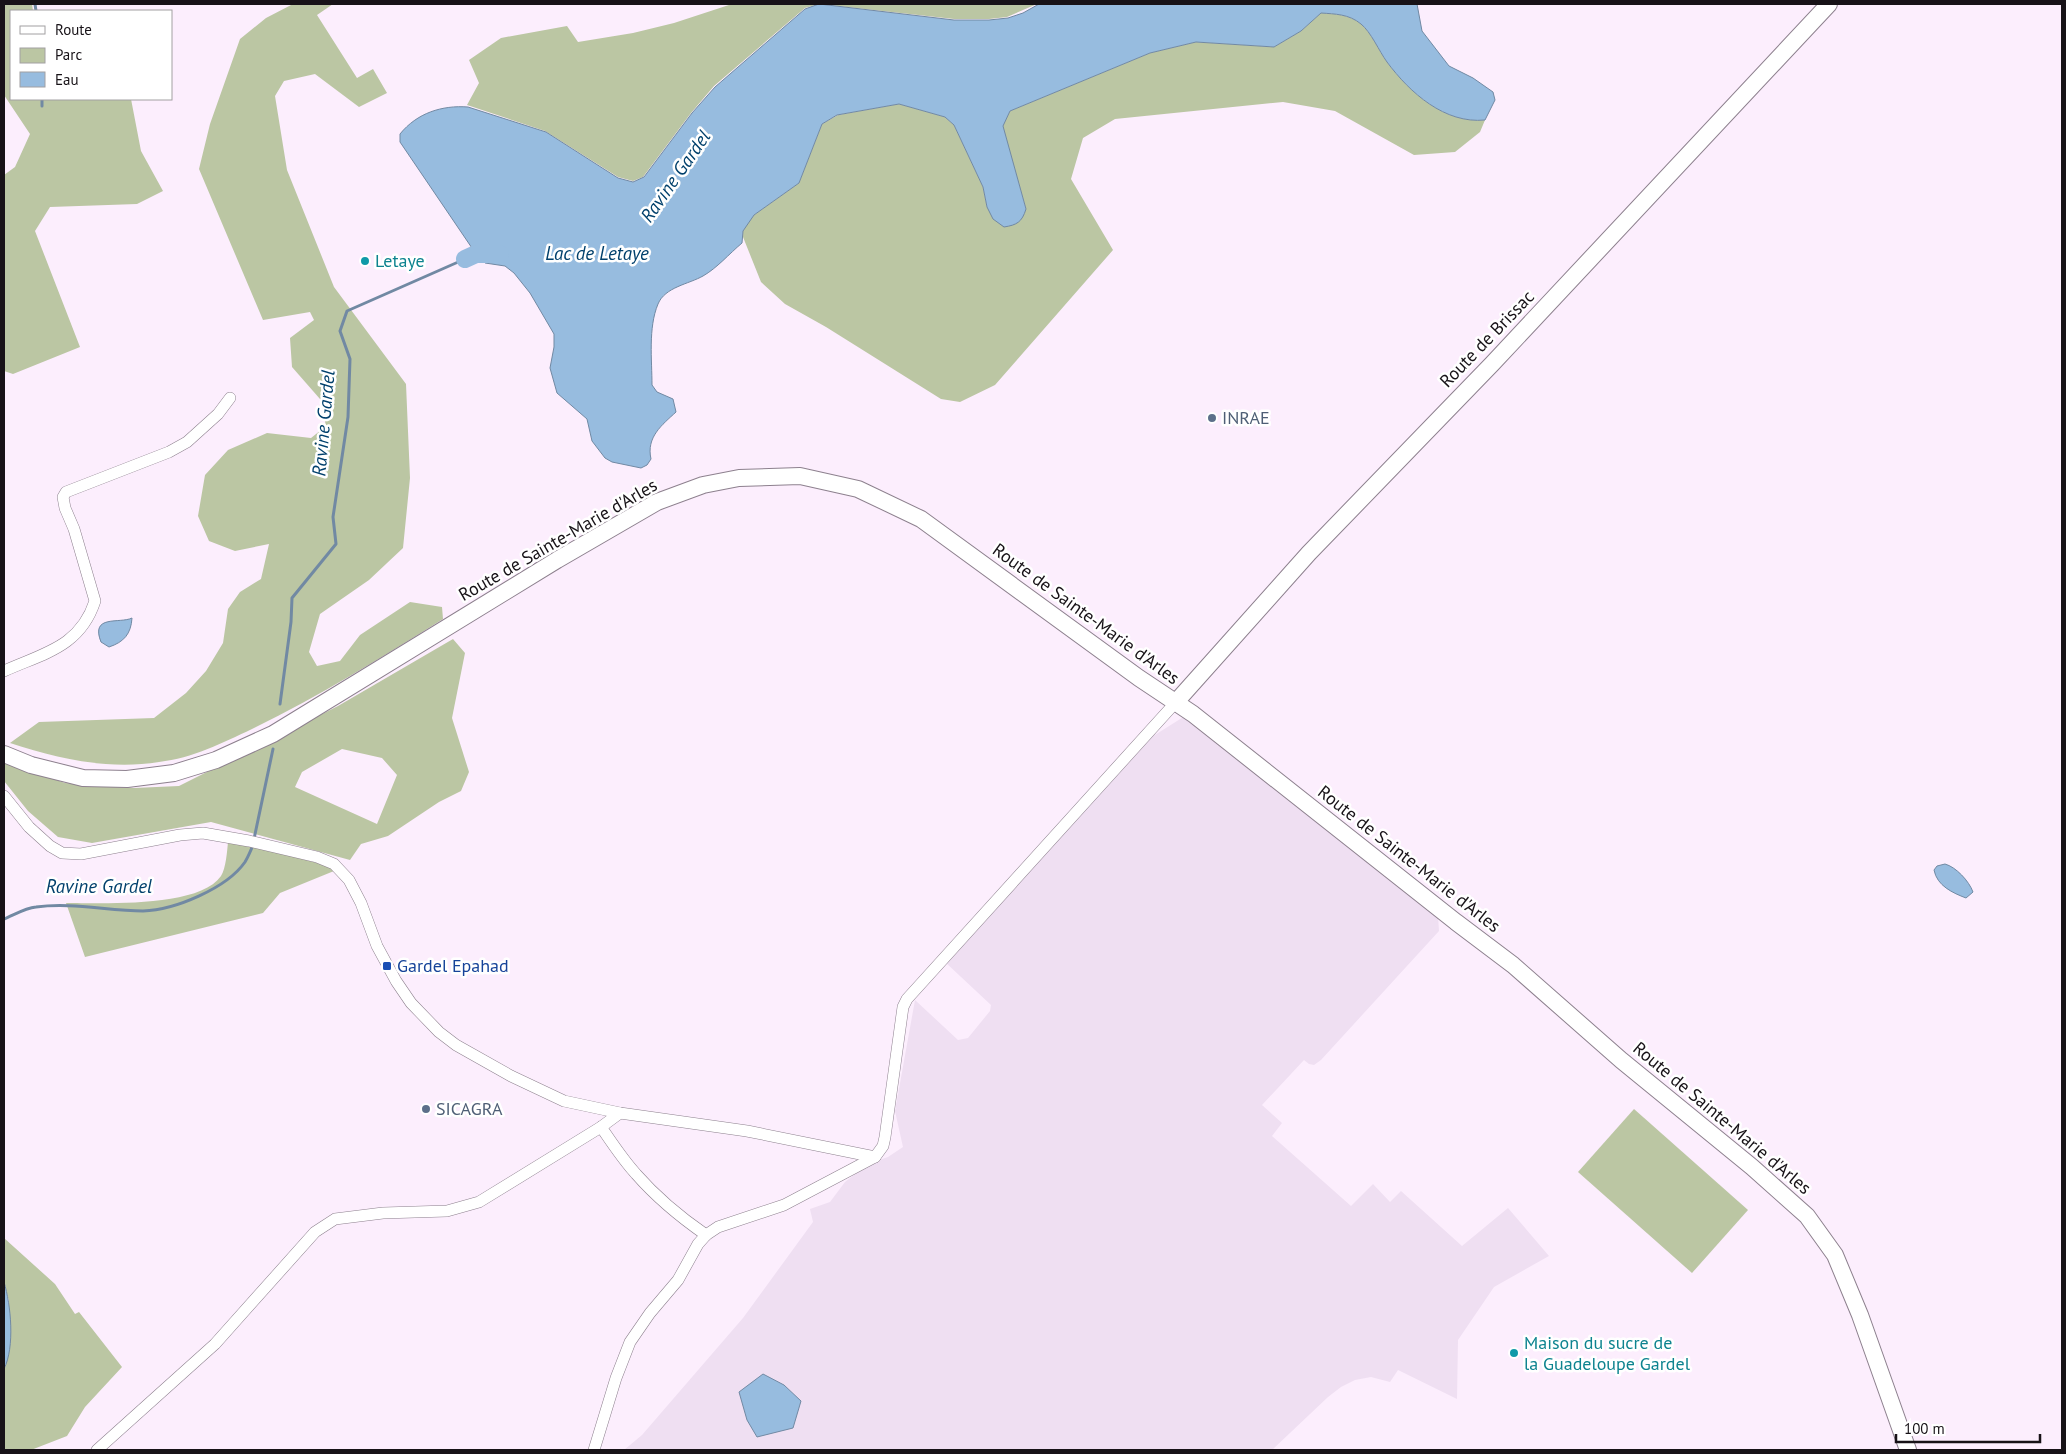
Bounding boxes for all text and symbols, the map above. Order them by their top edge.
legend [10,10,172,100]
text: Route [55,20,92,39]
text: Parc [55,45,82,64]
text: Eau [55,70,79,89]
water label: Ravine Gardel [635,125,715,227]
water label: Lac de Letaye [545,241,649,265]
place label: Letaye [375,249,425,272]
marker: Letaye [359,255,371,267]
street label: Route de Brissac [1434,285,1539,392]
water label: Ravine Gardel [306,369,340,477]
place label: INRAE [1222,406,1270,429]
marker: INRAE [1206,412,1218,424]
street label: Route de Sainte-Marie d'Arles [454,473,661,606]
street label: Route de Sainte-Marie d'Arles [988,538,1184,689]
street label: Route de Sainte-Marie d'Arles [1313,780,1505,937]
water label: Ravine Gardel [46,874,152,898]
place label: Gardel Epahad [397,954,509,977]
marker: Gardel Epahad [381,960,393,972]
street label: Route de Sainte-Marie d'Arles [1629,1036,1816,1199]
place label: SICAGRA [436,1097,503,1120]
marker: SICAGRA [420,1103,432,1115]
place label: Maison du sucre de la Guadeloupe Gardel [1524,1331,1691,1375]
marker: Maison du sucre de la Guadeloupe Gardel [1508,1347,1520,1359]
scale bar [1896,1412,2040,1444]
text: 100 m [1904,1419,1945,1438]

